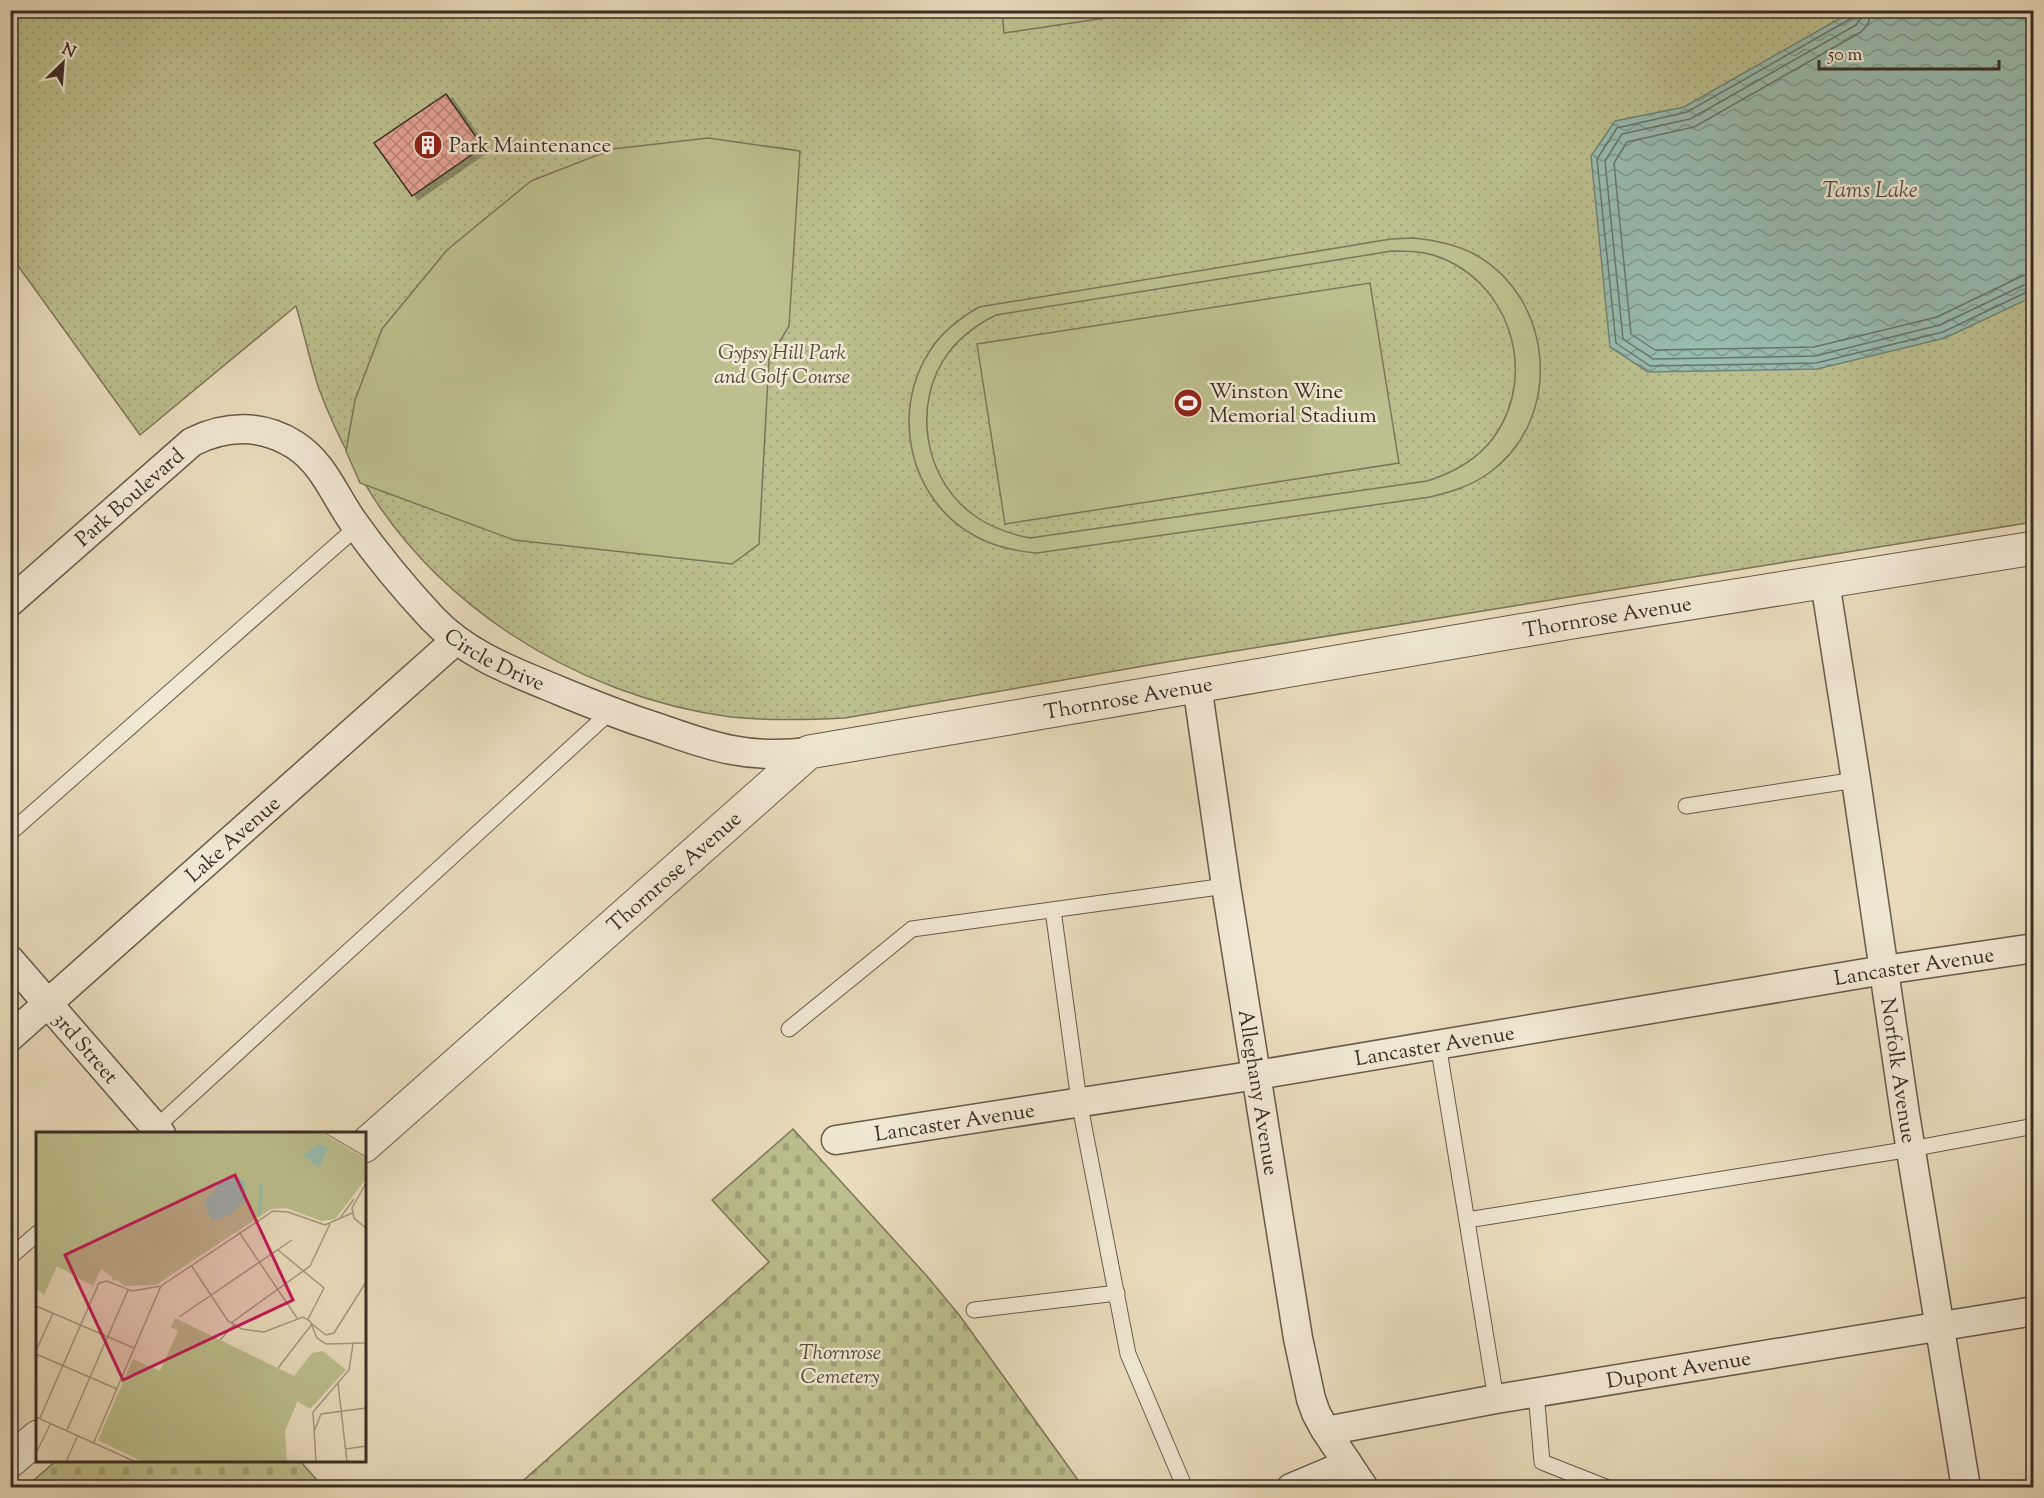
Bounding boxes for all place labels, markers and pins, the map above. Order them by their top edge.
building icon: Park Maintenance [412,129,444,161]
place label: Park Maintenance [449,132,611,162]
place label: Winston Wine Memorial Stadium [1209,378,1377,432]
sports icon: Winston Wine Memorial Stadium [1172,387,1204,419]

